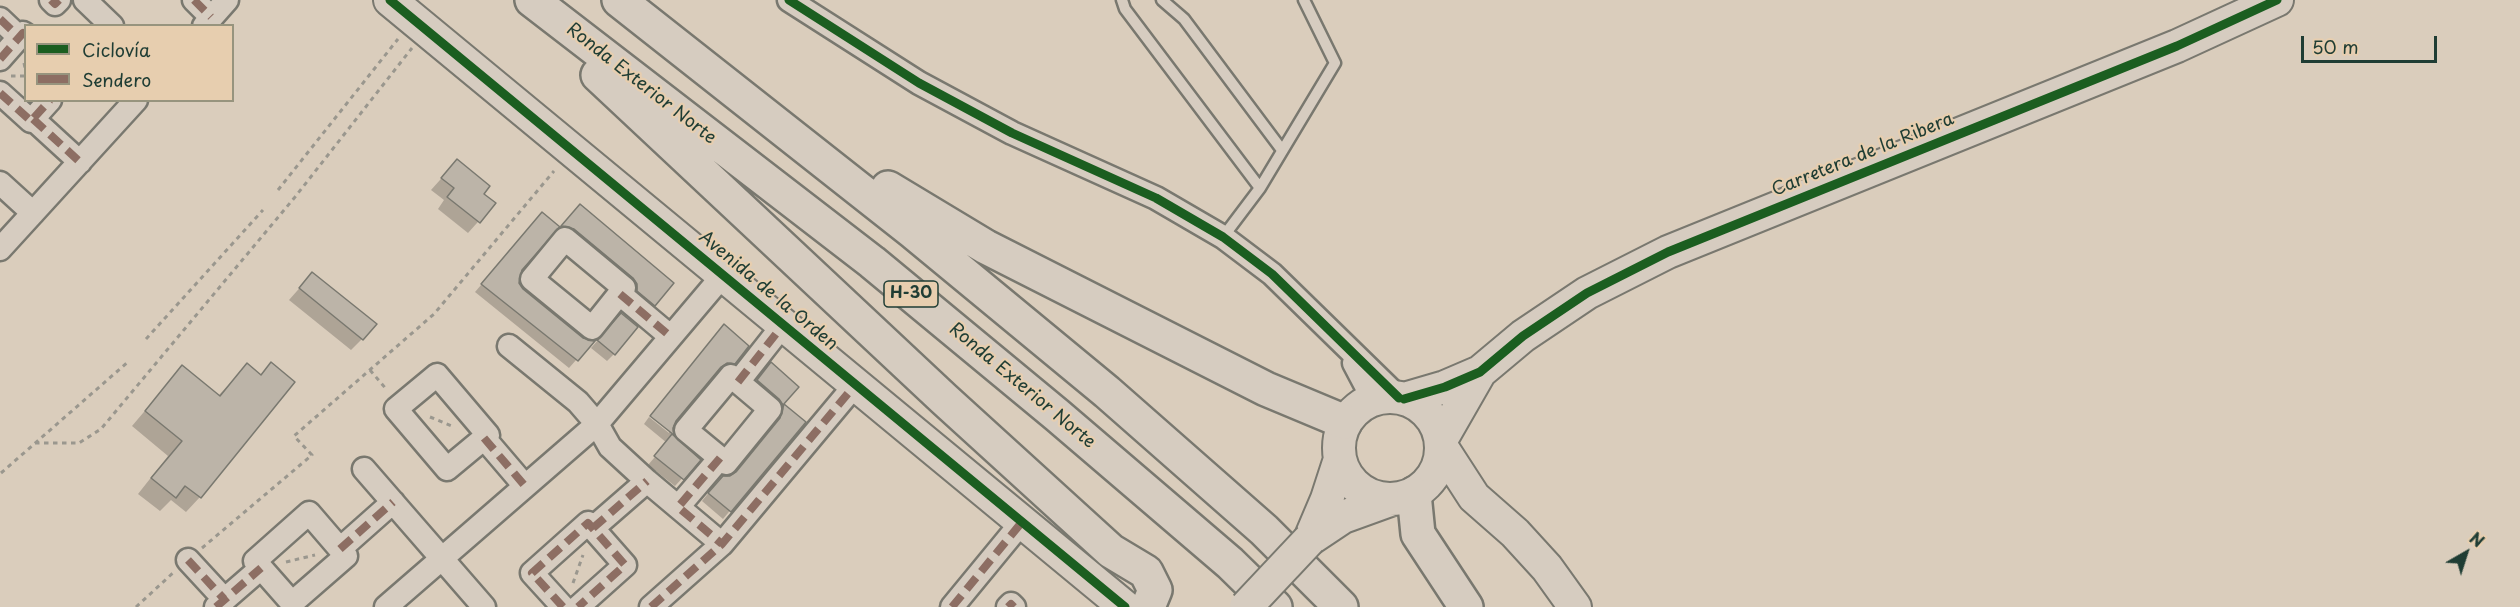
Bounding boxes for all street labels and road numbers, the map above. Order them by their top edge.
street label: Ronda Exterior Norte [562,19,720,149]
street label: Carretera de la Ribera [1769,109,1957,201]
street label: Avenida de la Orden [694,227,842,355]
road number: H-30 [884,281,938,307]
street label: Ronda Exterior Norte [945,319,1099,453]

